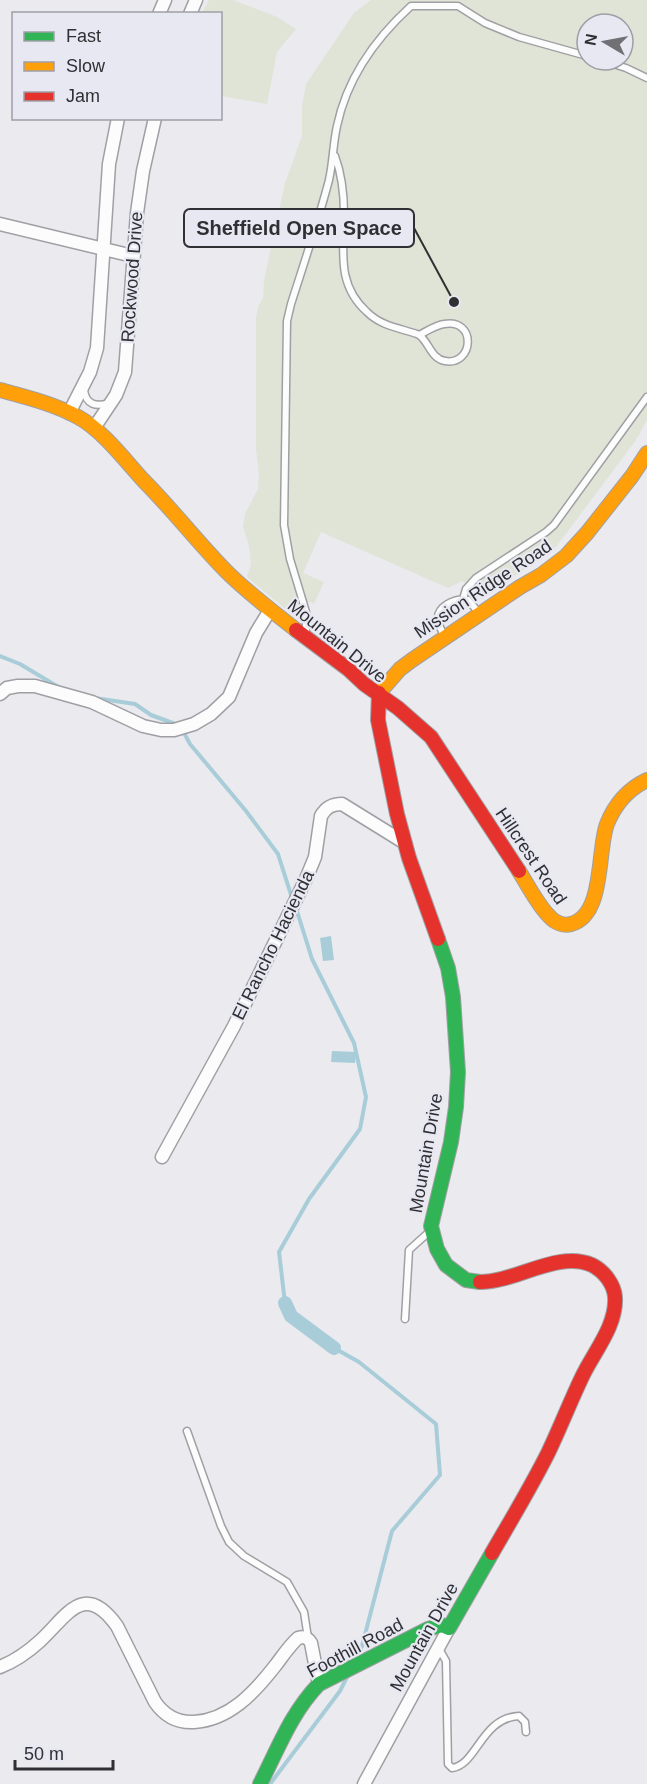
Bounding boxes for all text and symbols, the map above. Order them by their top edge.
legend [12,12,222,120]
north arrow [575,12,635,72]
text: Fast [66,26,101,46]
text: N [581,32,600,47]
text: Slow [66,56,106,76]
text: Jam [66,86,100,106]
callout: Sheffield Open Space [184,209,414,247]
street label: Rockwood Drive [117,211,147,343]
text: Sheffield Open Space [196,217,402,239]
street label: Mission Ridge Road [411,536,555,642]
street label: Mountain Drive [284,595,390,687]
street label: Hillcrest Road [491,804,571,908]
street label: El Rancho Hacienda [228,866,318,1023]
street label: Mountain Drive [406,1092,446,1214]
street label: Mountain Drive [386,1579,462,1695]
street label: Foothill Road [303,1614,407,1682]
scale bar [15,1733,112,1771]
text: 50 m [24,1744,64,1764]

